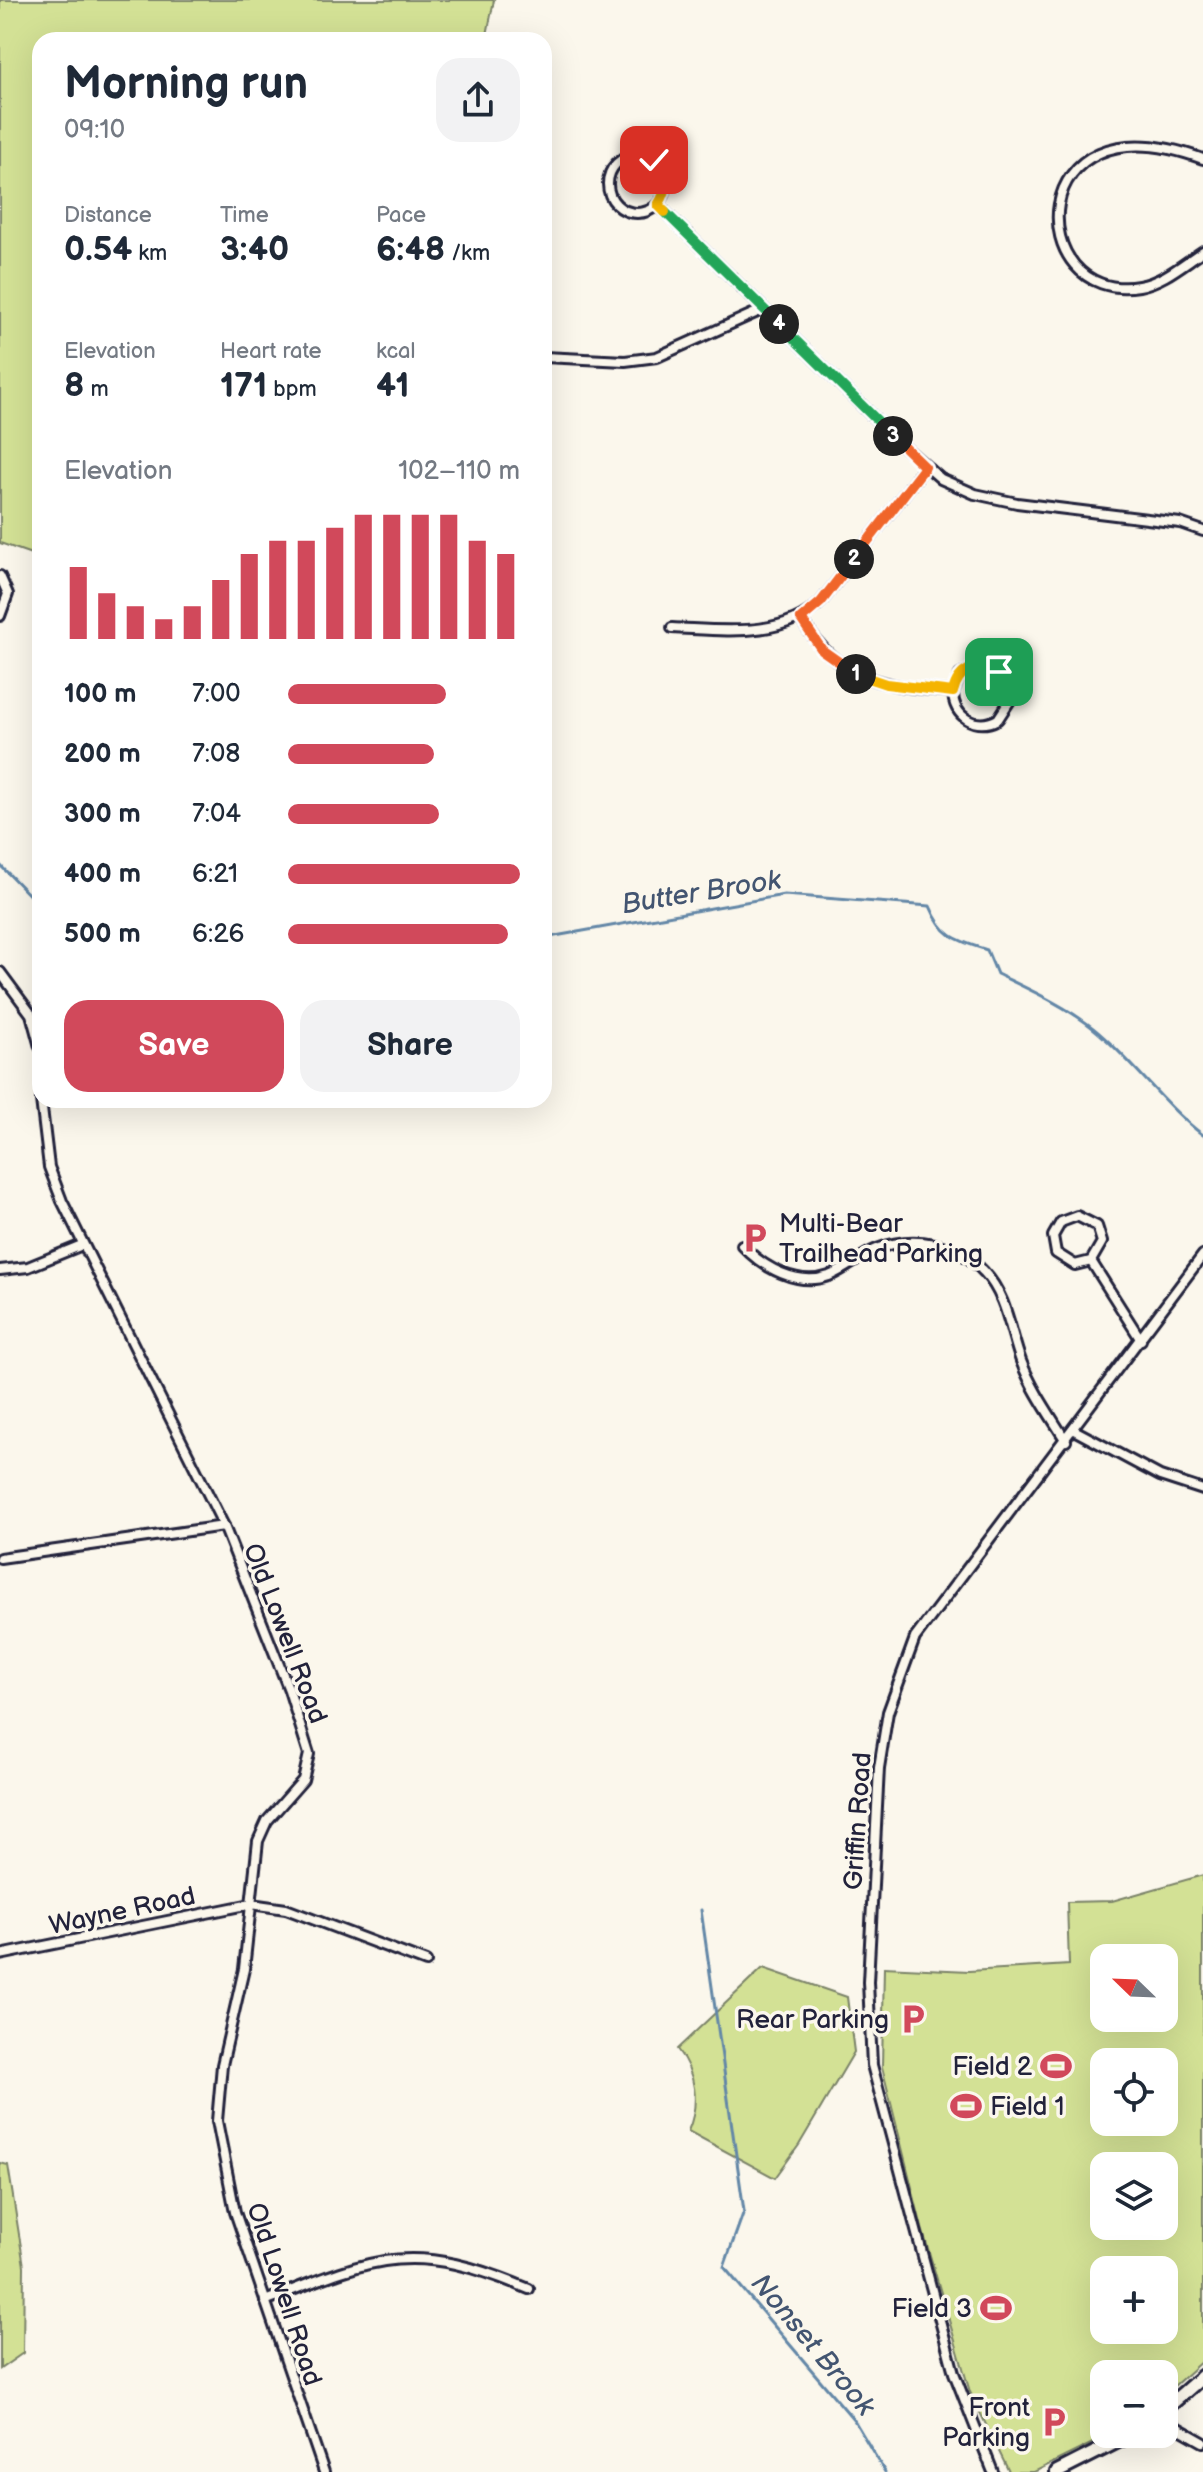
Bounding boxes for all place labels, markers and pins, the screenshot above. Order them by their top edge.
pin [620,126,688,194]
pin: 4 [759,304,799,344]
pin: 3 [873,416,913,456]
pin: 2 [834,539,874,579]
pin [965,638,1033,706]
pin: 1 [836,654,876,694]
place label: Multi-Bear Trailhead Parking [779,1209,983,1270]
parking icon: Multi-Bear Trailhead Parking [738,1221,772,1255]
parking icon: Rear Parking [896,2002,930,2036]
place label: Rear Parking [736,2005,889,2036]
sports icon: Field 2 [1039,2049,1073,2083]
place label: Field 2 [952,2052,1033,2083]
sports icon: Field 1 [949,2089,983,2123]
place label: Field 1 [990,2092,1065,2123]
sports icon: Field 3 [979,2291,1013,2325]
place label: Field 3 [891,2294,972,2325]
place label: Front Parking [942,2393,1030,2454]
parking icon: Front Parking [1037,2405,1071,2439]

